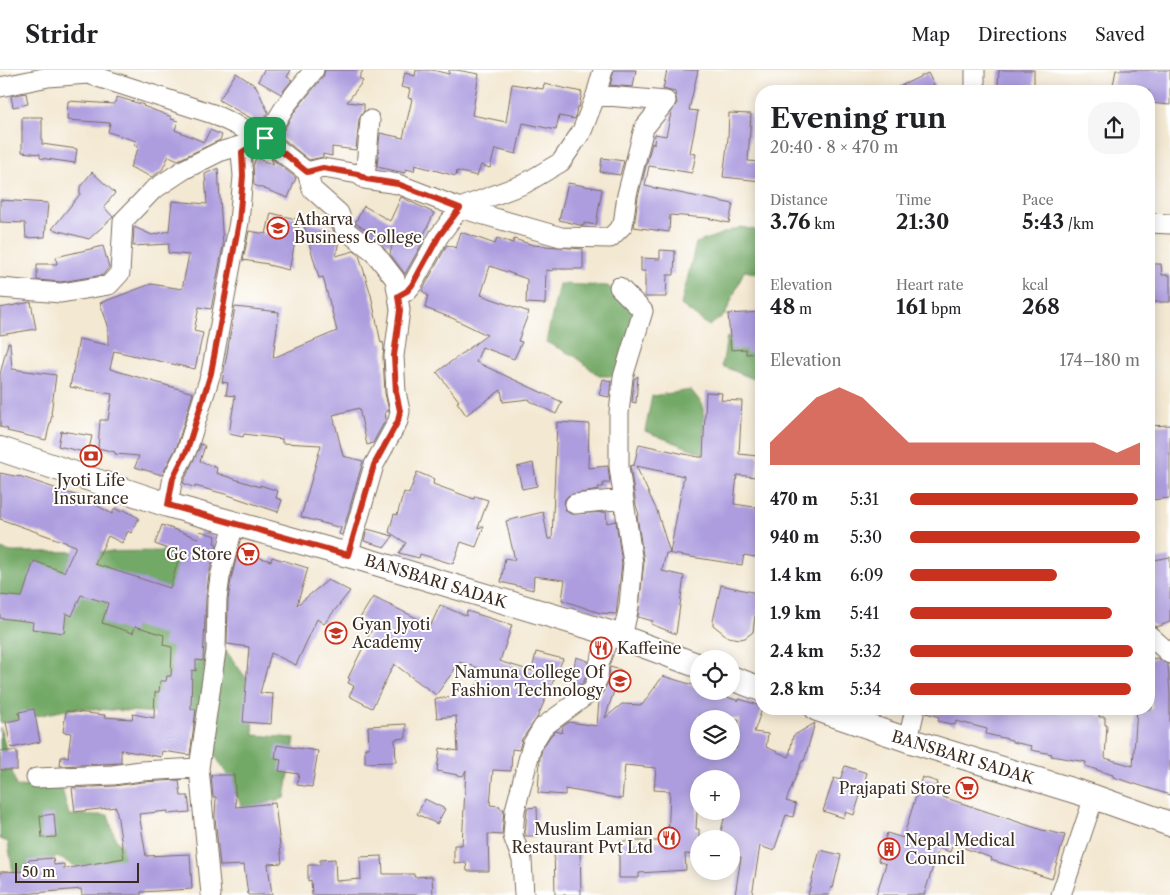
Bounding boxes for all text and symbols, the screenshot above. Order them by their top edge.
text: Stridr [25,20,98,49]
text: Map [911,24,950,46]
text: Directions [978,24,1067,46]
text: Saved [1095,24,1145,46]
text: Evening run [770,101,946,135]
button: share [1088,102,1140,154]
pin [244,117,286,159]
icon: arrive [251,124,279,152]
text: 20:40 · 8 × 470 m [770,137,898,157]
text: Distance [770,191,828,209]
text: Time [896,191,931,209]
text: Pace [1022,191,1054,209]
place label: Atharva Business College [293,209,422,247]
text: 3.76 [770,209,810,234]
text: 21:30 [896,209,949,234]
text: 5:43 [1022,209,1064,234]
text: km [810,215,835,233]
text: /km [1064,215,1094,233]
school or university icon: Atharva Business College [266,216,290,240]
text: Elevation [770,276,833,294]
text: Heart rate [896,276,963,294]
text: kcal [1022,276,1048,294]
text: 48 [770,294,795,319]
text: 161 [896,294,927,319]
text: 268 [1022,294,1060,319]
text: m [795,300,812,318]
text: bpm [927,300,961,318]
text: Elevation [770,350,841,370]
text: 174–180 m [1059,350,1140,370]
bank icon: Jyoti Life Insurance [79,444,103,468]
place label: Jyoti Life Insurance [53,470,129,508]
text: 470 m [770,489,818,509]
text: 5:31 [850,489,879,509]
text: 940 m [770,527,819,547]
text: 5:30 [850,527,882,547]
supermarket icon: Gc Store [236,542,260,566]
place label: Gc Store [166,544,232,564]
street label: BANSBARI SADAK [362,550,510,612]
text: 1.4 km [770,565,822,585]
text: 6:09 [850,565,883,585]
text: 1.9 km [770,603,821,623]
text: 5:41 [850,603,879,623]
place label: Gyan Jyoti Academy [351,614,430,652]
school or university icon: Gyan Jyoti Academy [324,621,348,645]
restaurant icon: Kaffeine [589,636,613,660]
place label: Kaffeine [617,638,682,658]
text: 2.4 km [770,641,824,661]
text: 5:32 [850,641,881,661]
map controls [690,650,740,880]
button: locate [690,650,740,700]
place label: Namuna College Of Fashion Technology [451,662,606,700]
school or university icon: Namuna College Of Fashion Technology [608,669,632,693]
text: 2.8 km [770,679,824,699]
text: 5:34 [850,679,881,699]
button: layers [690,710,740,760]
street label: BANSBARI SADAK [889,726,1037,788]
button: + [690,770,740,820]
supermarket icon: Prajapati Store [955,776,979,800]
place label: Prajapati Store [839,778,951,798]
place label: Muslim Lamian Restaurant Pvt Ltd [512,819,653,857]
restaurant icon: Muslim Lamian Restaurant Pvt Ltd [657,826,681,850]
button: − [690,830,740,880]
place label: Nepal Medical Council [905,830,1015,868]
building icon: Nepal Medical Council [877,837,901,861]
scale bar [15,860,139,883]
text: 50 m [22,863,55,881]

